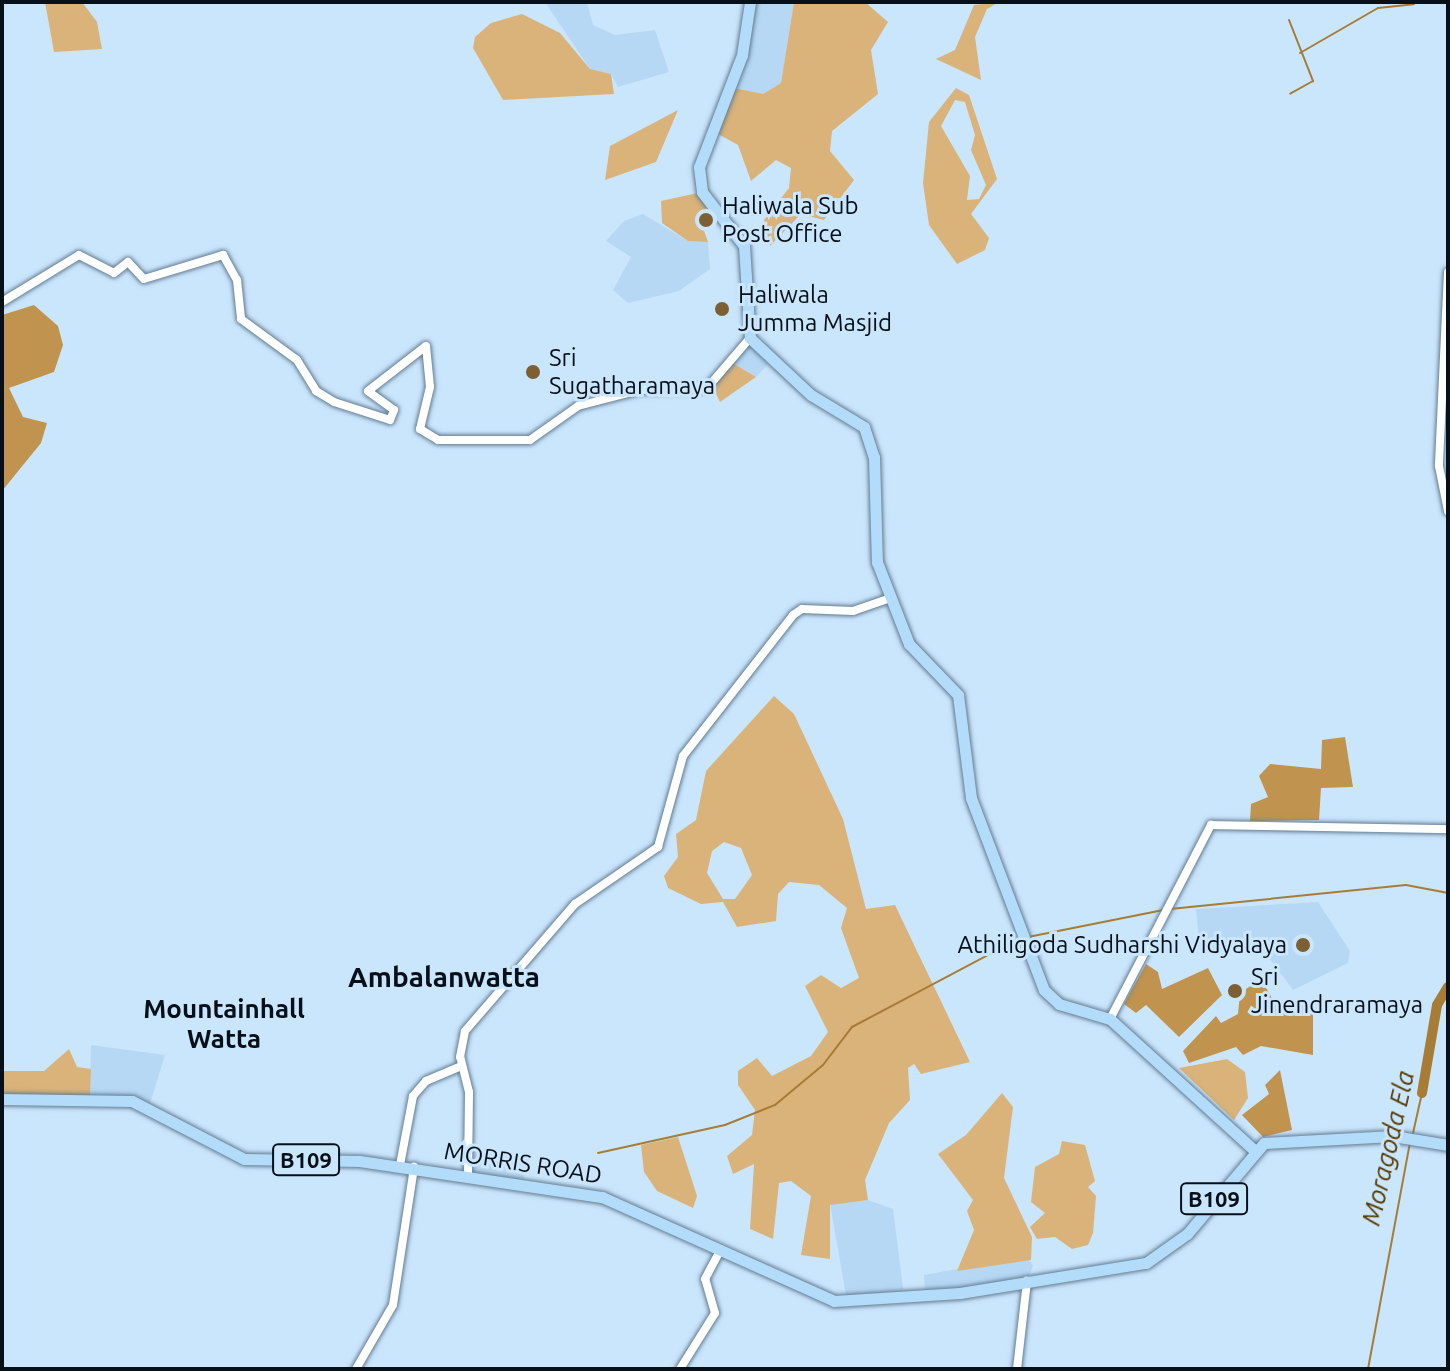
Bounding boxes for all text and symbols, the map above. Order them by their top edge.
place label: Haliwala Sub Post Office [722,192,859,248]
marker: Haliwala Sub Post Office [697,211,715,229]
place label: Haliwala Jumma Masjid [738,281,892,337]
marker: Haliwala Jumma Masjid [713,300,731,318]
place label: Sri Sugatharamaya [549,344,715,400]
marker: Sri Sugatharamaya [524,363,542,381]
place label: Athiligoda Sudharshi Vidyalaya [957,931,1287,959]
marker: Athiligoda Sudharshi Vidyalaya [1294,936,1312,954]
district label: Ambalanwatta [348,960,540,994]
place label: Sri Jinendraramaya [1251,963,1423,1019]
marker: Sri Jinendraramaya [1226,982,1244,1000]
district label: Mountainhall Watta [143,993,305,1054]
water label: Moragoda Ela [1355,1068,1421,1228]
street label: MORRIS ROAD [442,1136,604,1190]
road number: B109 [272,1142,340,1178]
road number: B109 [1180,1181,1248,1217]

